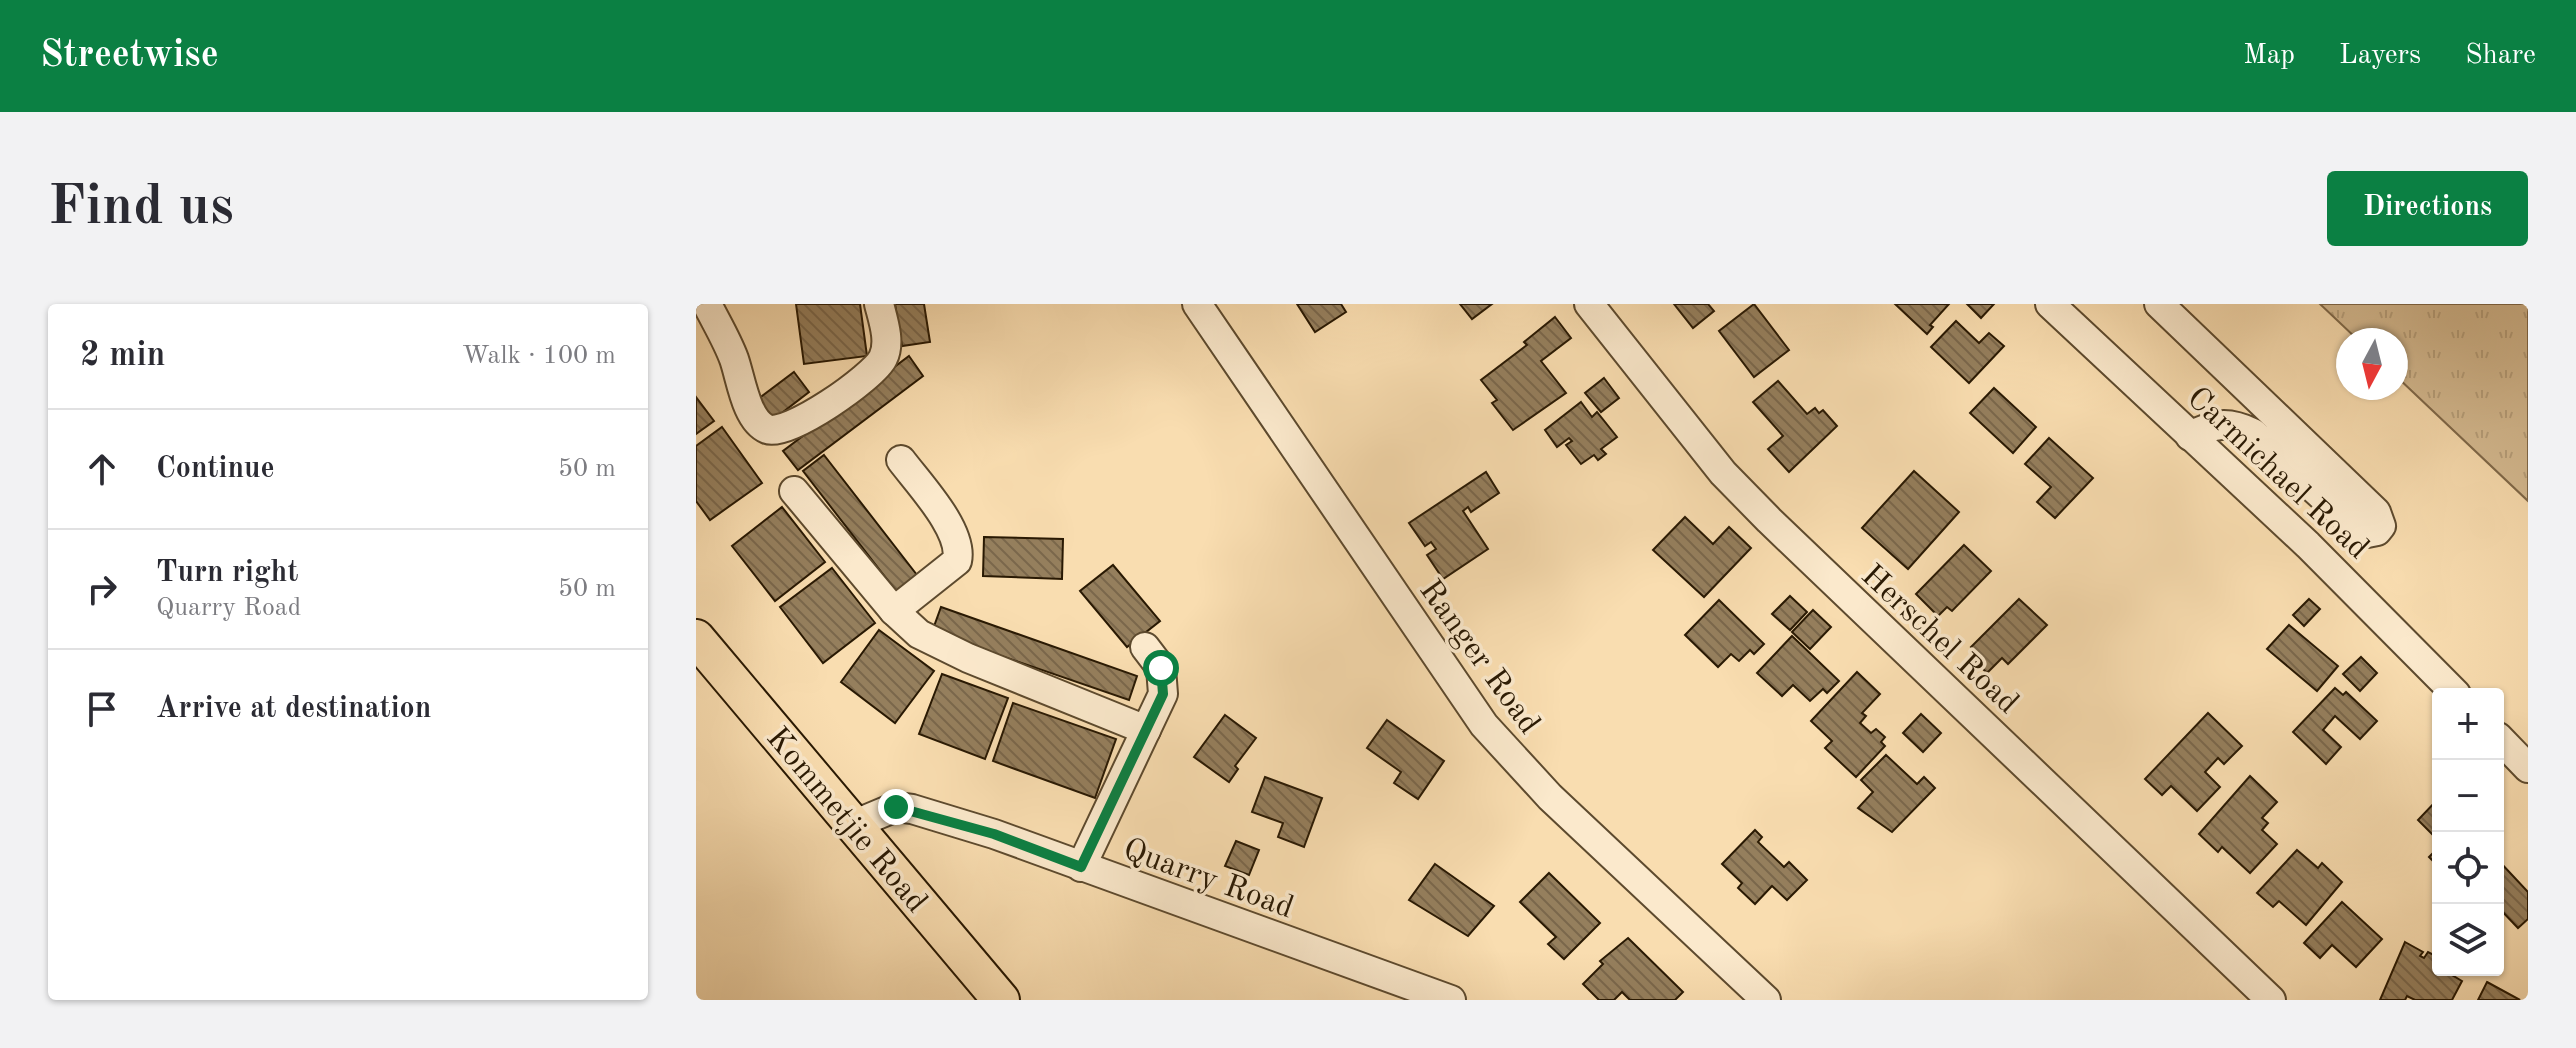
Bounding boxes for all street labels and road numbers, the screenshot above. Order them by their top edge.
street label: Carmichael Road [2180,382,2374,566]
street label: Herschel Road [1854,560,2024,721]
street label: Ranger Road [1412,575,1545,741]
street label: Kommetjie Road [759,722,932,920]
street label: Quarry Road [1119,834,1297,925]

